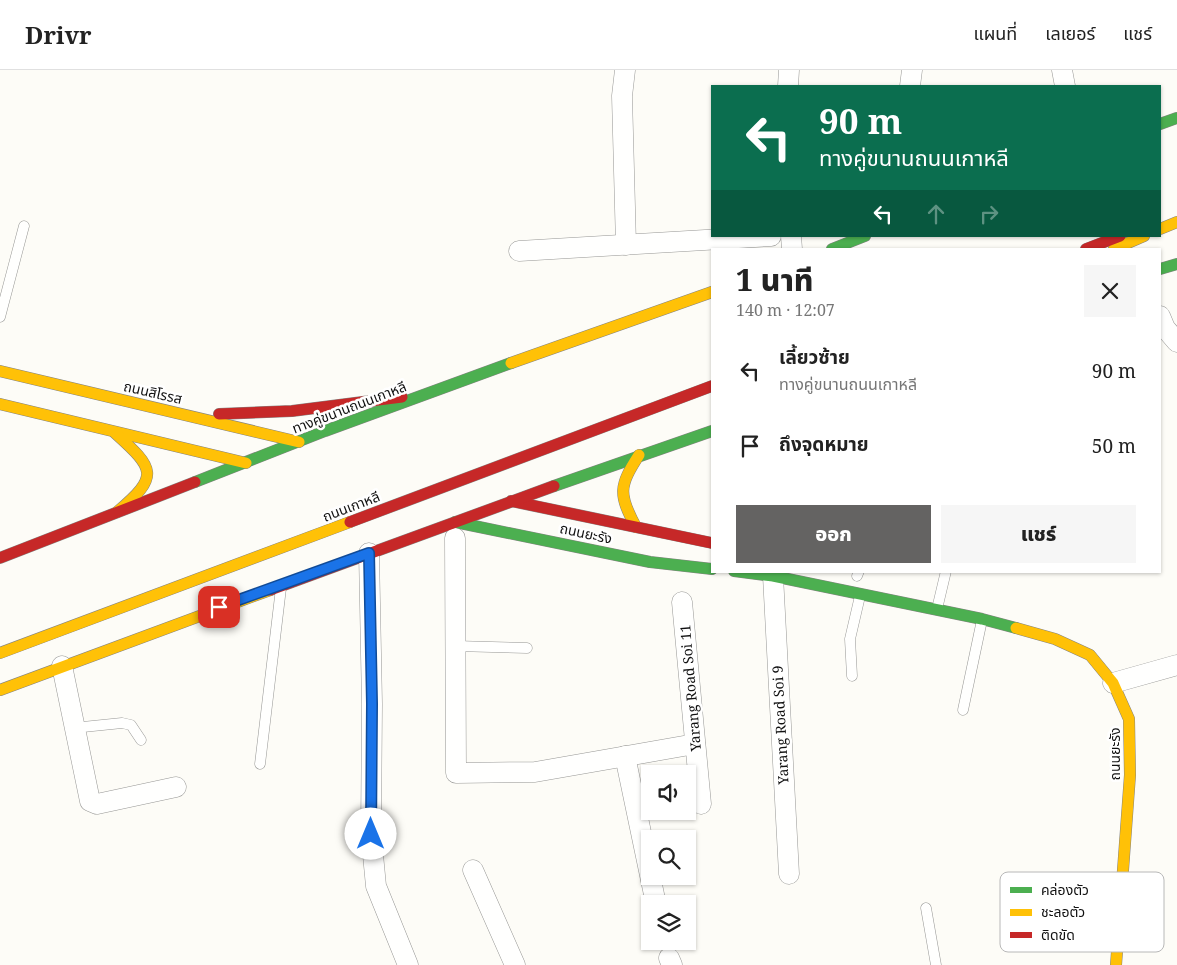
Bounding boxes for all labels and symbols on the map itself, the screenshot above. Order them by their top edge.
street label: ถนนสิโรรส [122,376,184,408]
street label: ทางคู่ขนานถนนเกาหลี [289,376,409,438]
street label: ถนนเกาหลี [320,486,382,526]
street label: ถนนยะรัง [558,518,614,548]
pin [198,586,240,628]
street label: Yarang Road Soi 11 [675,624,705,753]
street label: Yarang Road Soi 9 [767,665,793,786]
street label: ถนนยะรัง [1105,728,1124,781]
position arrow [344,807,396,859]
legend [1000,872,1164,952]
text: คล่องตัว [1041,880,1089,899]
text: ชะลอตัว [1041,902,1085,921]
text: ติดขัด [1041,925,1075,944]

